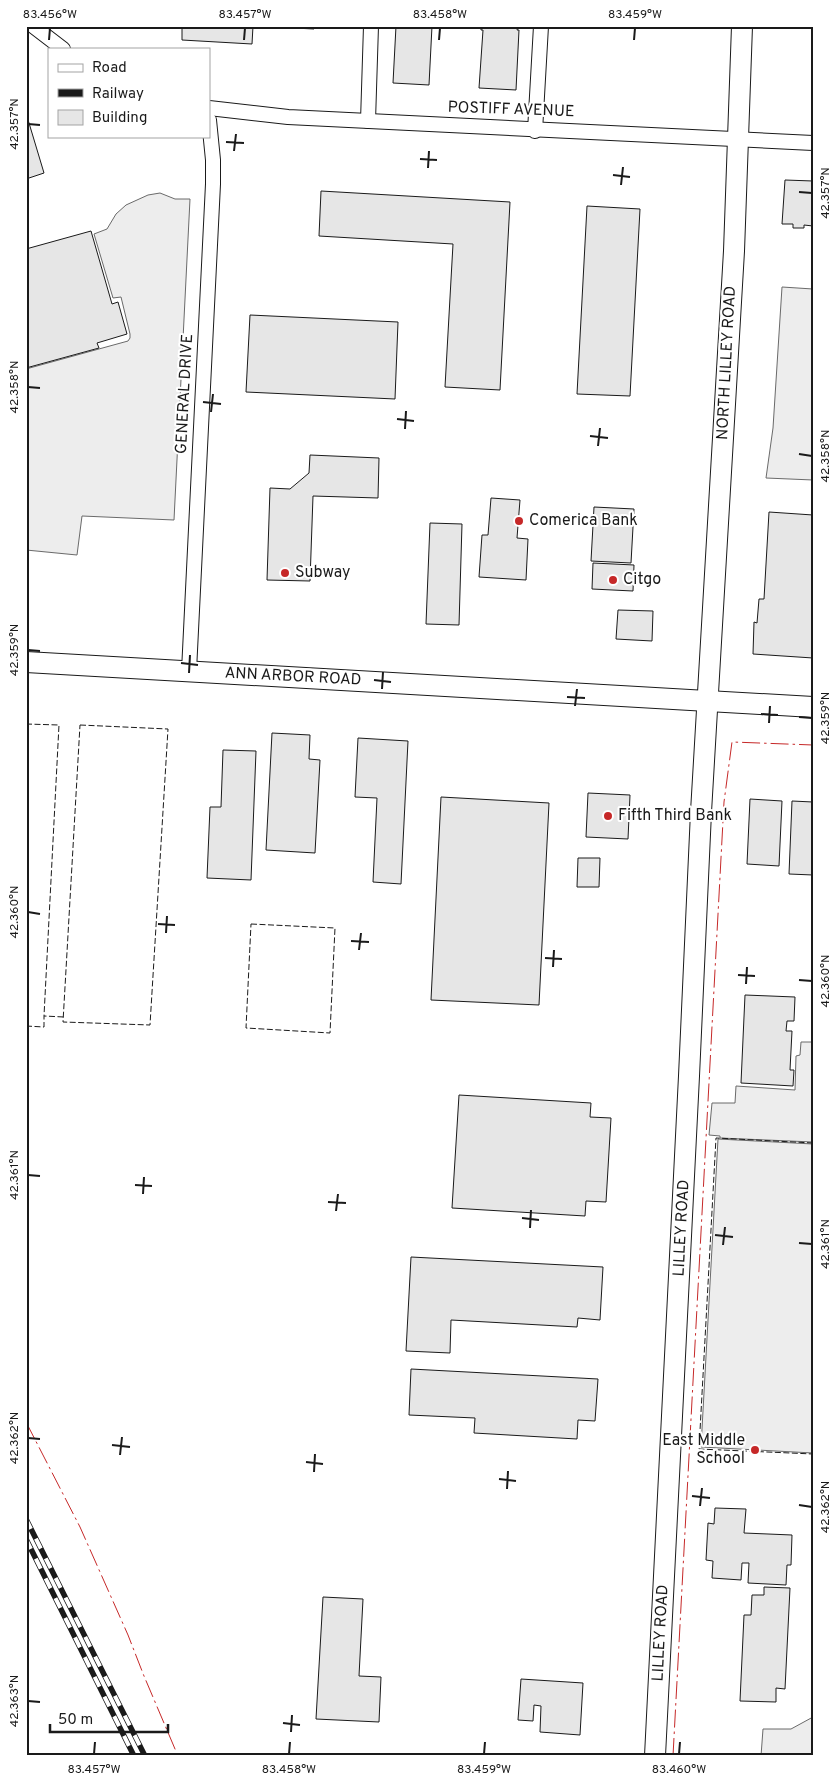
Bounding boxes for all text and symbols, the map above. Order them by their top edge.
text: 83.456°W [23,7,77,23]
text: 83.457°W [218,7,272,23]
text: 83.458°W [413,7,467,23]
text: 83.459°W [608,7,662,23]
legend [48,48,210,138]
text: Road [92,59,127,78]
text: Railway [92,85,144,104]
text: 42.357°N [7,98,23,150]
street label: POSTIFF AVENUE [447,98,575,122]
text: Building [92,109,147,128]
text: 42.357°N [818,167,834,219]
street label: NORTH LILLEY ROAD [713,285,741,441]
street label: GENERAL DRIVE [172,334,198,454]
text: 42.358°N [7,361,23,413]
text: 42.358°N [818,430,834,482]
place label: Comerica Bank [529,511,638,531]
marker: Comerica Bank [513,515,525,527]
place label: Subway [295,563,351,583]
marker: Subway [279,567,291,579]
place label: Citgo [623,570,661,590]
marker: Citgo [607,574,619,586]
text: 42.359°N [7,624,23,676]
street label: ANN ARBOR ROAD [224,663,362,691]
text: 42.359°N [818,692,834,744]
place label: Fifth Third Bank [618,806,732,826]
marker: Fifth Third Bank [602,810,614,822]
text: 42.360°N [7,886,23,939]
text: 42.360°N [818,955,834,1008]
text: 42.361°N [7,1150,23,1200]
street label: LILLEY ROAD [669,1179,695,1277]
text: 42.361°N [818,1219,834,1269]
text: 42.362°N [7,1412,23,1464]
place label: East Middle School [662,1431,745,1469]
marker: East Middle School [749,1444,761,1456]
text: 42.362°N [818,1481,834,1533]
street label: LILLEY ROAD [648,1584,674,1682]
text: 42.363°N [7,1675,23,1727]
scale bar [50,1702,168,1734]
text: 50 m [58,1711,93,1730]
text: 83.457°W [67,1762,121,1778]
text: 83.458°W [262,1762,316,1778]
text: 83.459°W [457,1762,511,1778]
text: 83.460°W [652,1762,706,1778]

